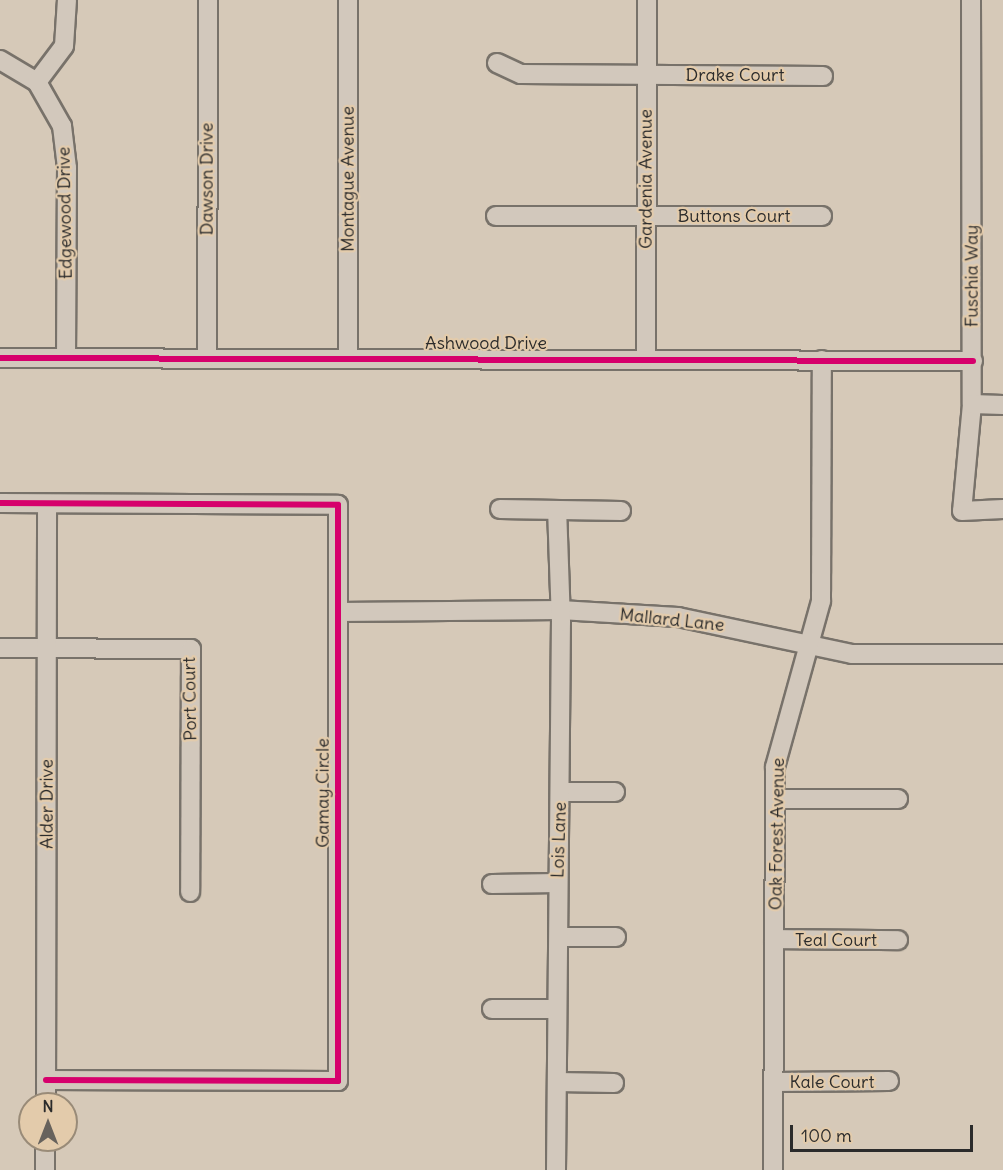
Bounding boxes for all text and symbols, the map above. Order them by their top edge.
street label: Drake Court [686,64,784,86]
street label: Montague Avenue [337,106,359,252]
street label: Gardenia Avenue [635,109,657,249]
street label: Dawson Drive [196,123,218,235]
street label: Edgewood Drive [53,147,77,279]
street label: Buttons Court [677,205,791,227]
street label: Fuschia Way [961,225,983,327]
street label: Ashwood Drive [425,332,547,354]
street label: Mallard Lane [619,604,725,636]
street label: Port Court [178,657,202,741]
street label: Gamay Circle [312,738,334,848]
street label: Oak Forest Avenue [765,758,789,910]
street label: Alder Drive [36,759,58,849]
street label: Lois Lane [547,802,571,878]
street label: Teal Court [795,929,877,951]
street label: Kale Court [790,1071,874,1093]
north arrow [18,1092,78,1152]
text: N [42,1096,54,1116]
scale bar [793,1113,976,1151]
text: 100 m [801,1124,852,1147]

